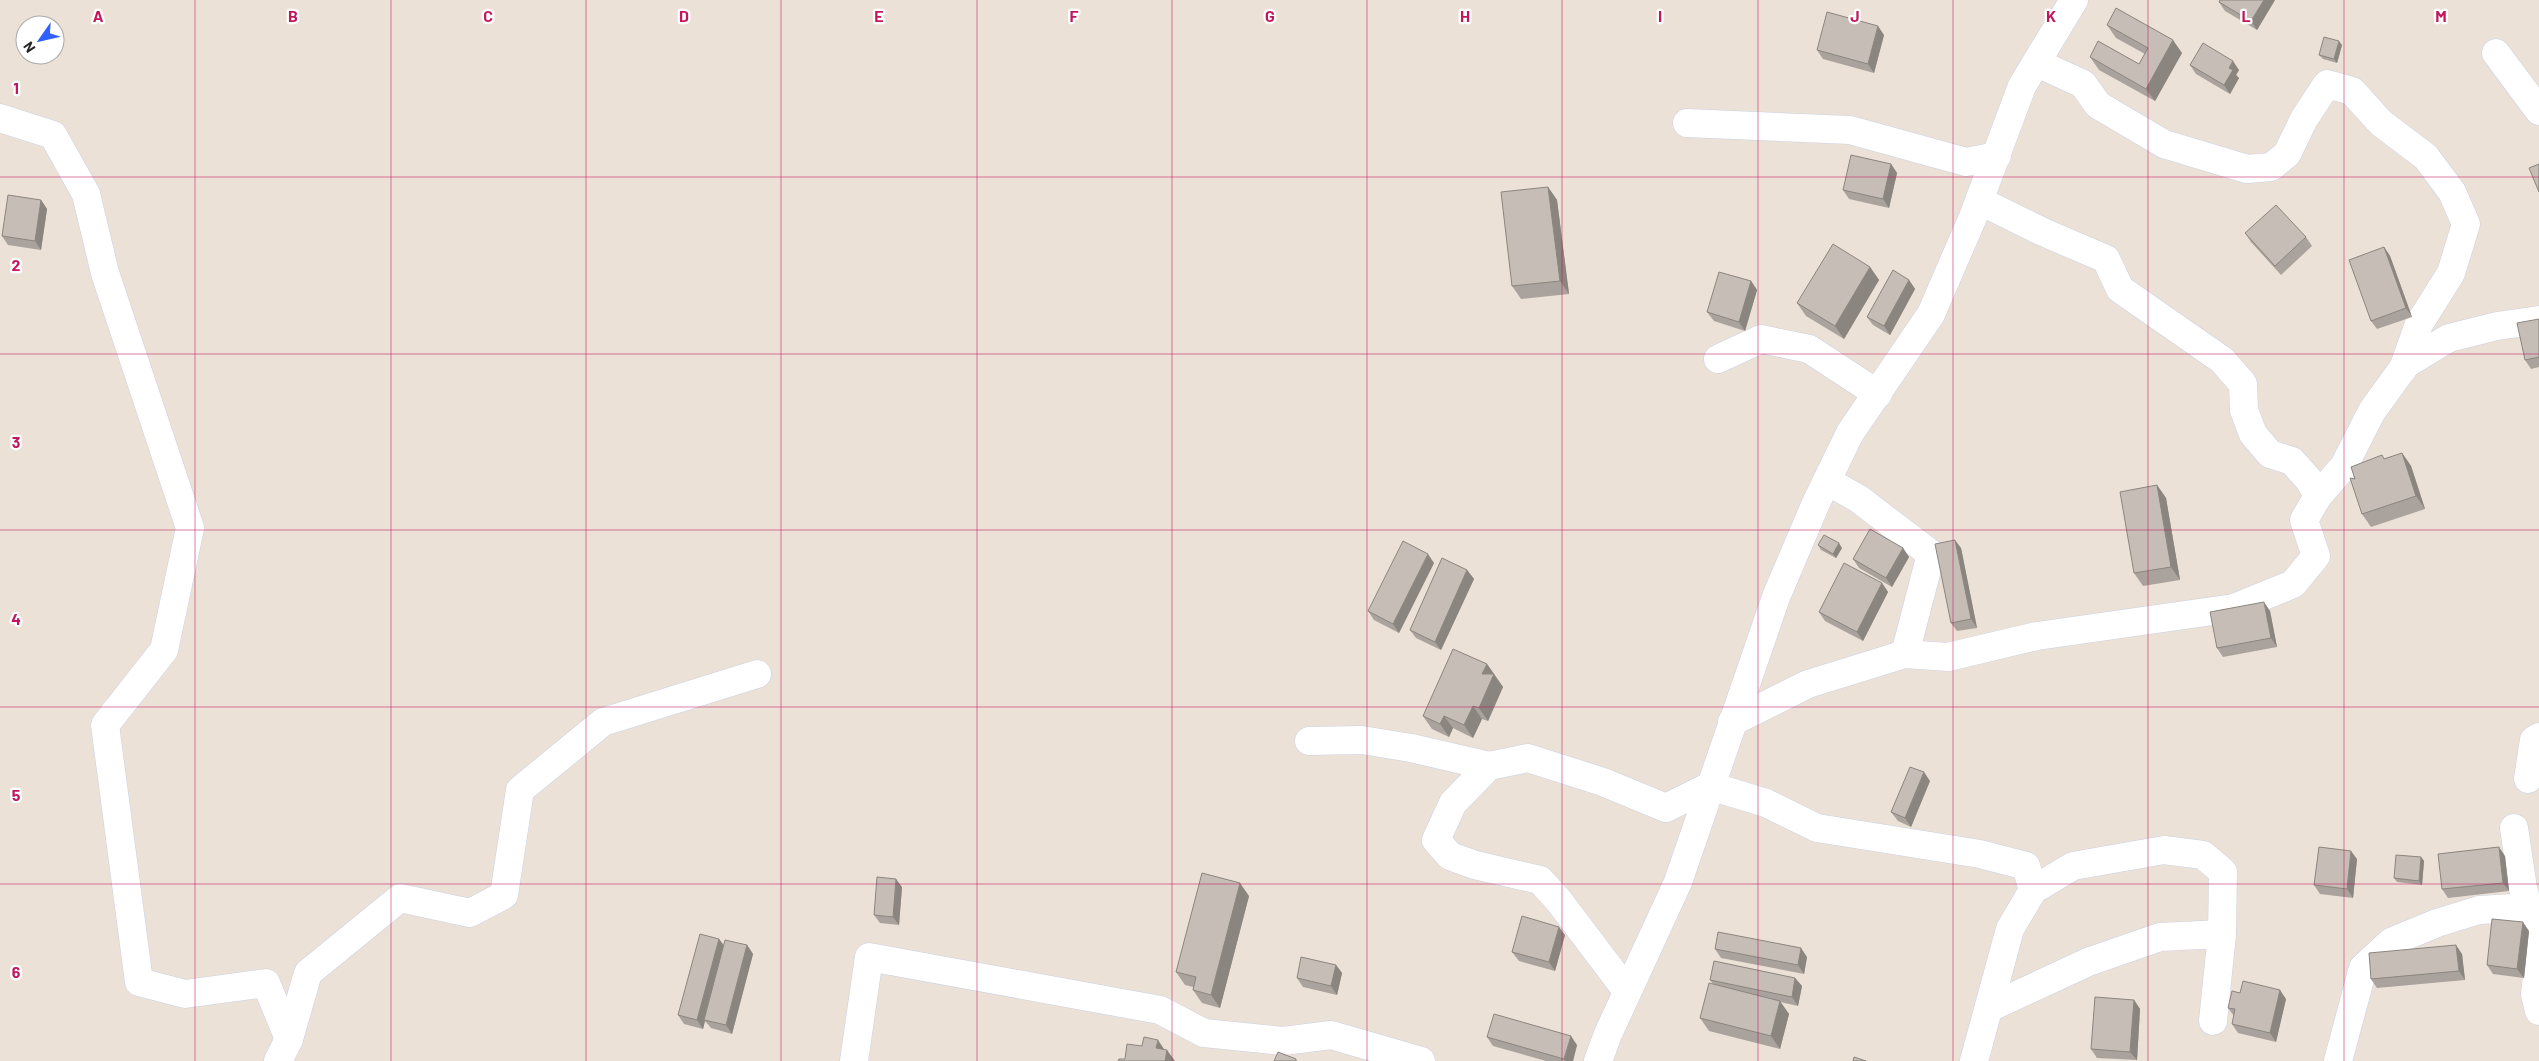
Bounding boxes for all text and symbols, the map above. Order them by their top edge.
text: A [93,6,104,25]
text: B [288,6,298,25]
text: C [483,6,493,25]
text: D [679,6,689,25]
text: E [874,6,884,25]
text: F [1070,6,1079,25]
text: G [1265,6,1275,25]
text: H [1460,6,1470,25]
text: I [1658,6,1662,25]
text: J [1850,6,1860,25]
text: K [2046,6,2056,25]
text: L [2241,6,2251,25]
text: M [2435,6,2447,25]
north arrow [15,15,65,65]
text: N [19,39,38,56]
text: 1 [13,78,19,97]
text: 2 [12,255,21,274]
text: 3 [12,432,20,451]
text: 4 [11,609,21,628]
text: 5 [12,785,21,804]
text: 6 [12,962,21,981]

